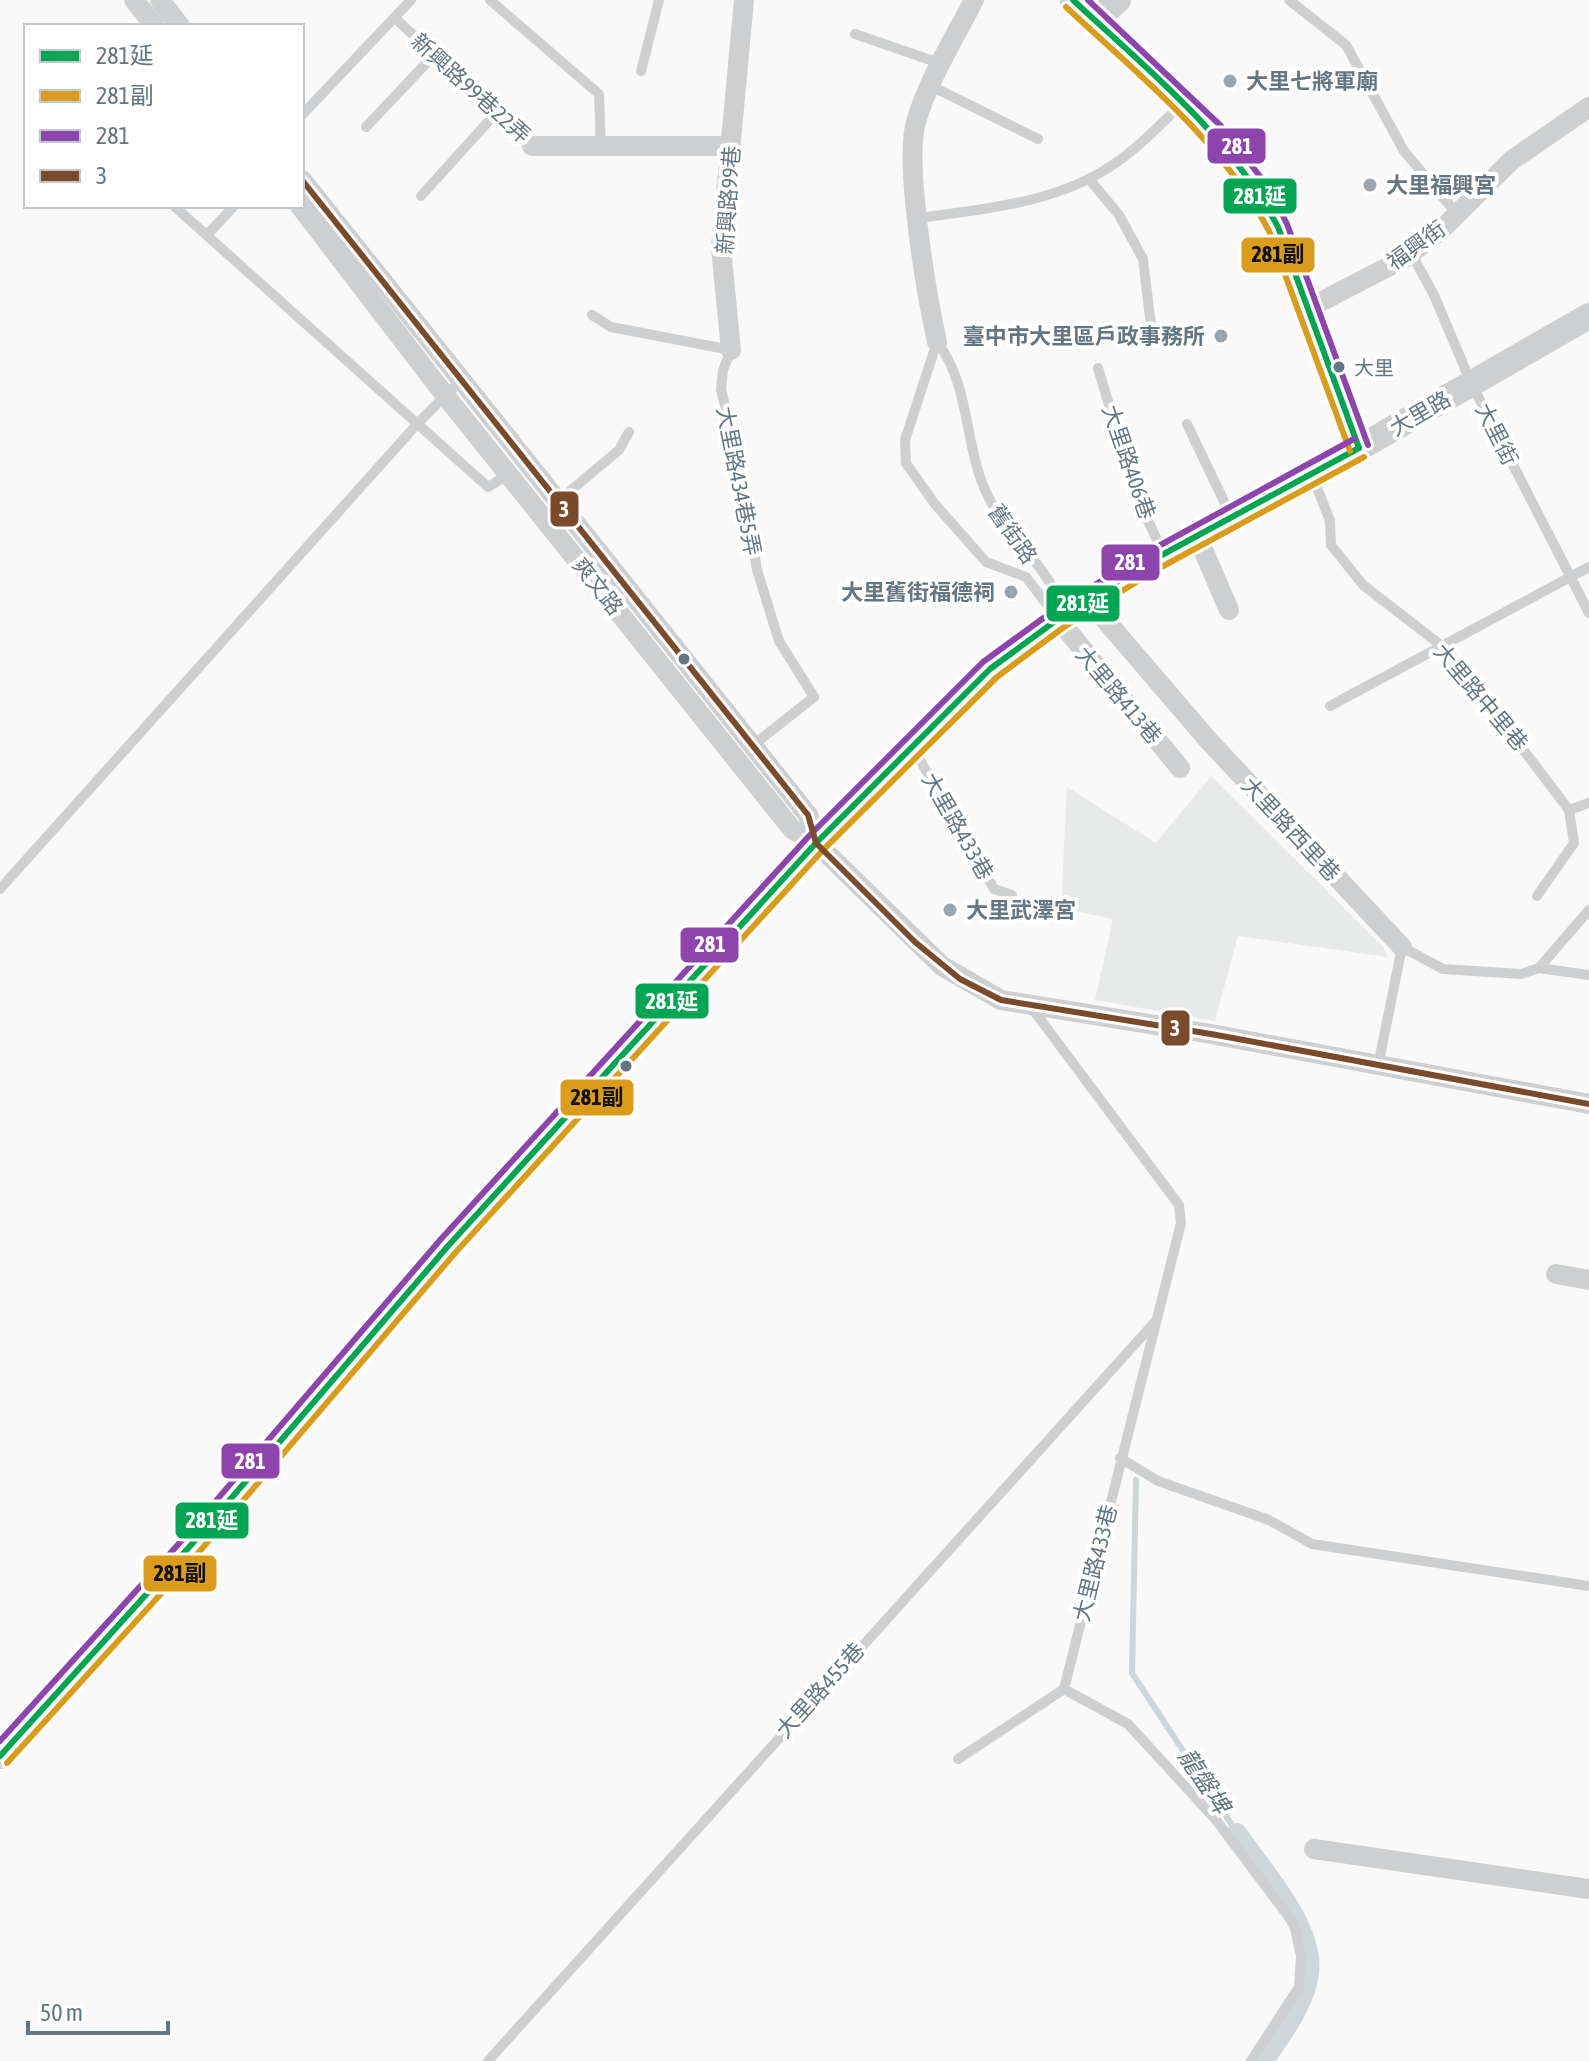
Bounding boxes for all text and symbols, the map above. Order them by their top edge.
legend [24,24,304,208]
street label: 新興路99巷22弄 [406,28,536,148]
text: 281延 [96,42,154,69]
place label: 大里七將軍廟 [1246,68,1378,94]
marker: 大里七將軍廟 [1221,72,1239,90]
text: 281副 [96,82,154,109]
text: 281 [96,122,130,149]
line badge: 281 [1206,127,1267,165]
text: 281 [1221,133,1253,159]
street label: 新興路99巷 [711,145,745,255]
text: 3 [96,162,107,189]
place label: 大里福興宮 [1386,172,1496,198]
marker: 大里福興宮 [1361,176,1379,194]
line badge: 281延 [1222,177,1298,215]
text: 281延 [1233,183,1287,209]
street label: 福興街 [1382,215,1450,275]
line badge: 281副 [1240,236,1316,274]
text: 281副 [1251,241,1305,267]
place label: 臺中市大里區戶政事務所 [963,323,1205,349]
marker: 臺中市大里區戶政事務所 [1212,327,1230,345]
place label: 大里 [1354,356,1394,379]
marker: 大里 [1331,359,1347,375]
street label: 大里路 [1385,385,1455,441]
street label: 大里街 [1470,399,1524,469]
street label: 大里路406巷 [1097,401,1161,523]
street label: 大里路434巷5弄 [712,404,766,558]
line badge: 3 [549,490,580,528]
text: 3 [559,496,569,522]
street label: 舊街路 [983,500,1043,568]
line badge: 281 [1100,543,1161,582]
text: 281 [1114,549,1146,575]
street label: 爽文路 [567,552,629,620]
place label: 大里舊街福德祠 [841,579,995,605]
marker: 大里舊街福德祠 [1002,583,1020,601]
line badge: 281延 [1045,584,1121,623]
text: 281延 [1056,590,1110,616]
street label: 大里路中里巷 [1429,638,1533,756]
street label: 大里路413巷 [1071,641,1167,749]
unlabelled marker [676,651,692,667]
street label: 大里路433巷 [917,768,999,884]
street label: 大里路西里巷 [1236,772,1346,886]
place label: 大里武澤宮 [966,897,1076,923]
marker: 大里武澤宮 [941,901,959,919]
line badge: 281 [679,926,740,964]
text: 281 [694,931,726,957]
line badge: 281延 [634,982,710,1020]
text: 281延 [645,988,699,1014]
line badge: 3 [1160,1009,1191,1047]
text: 3 [1170,1015,1180,1041]
unlabelled marker [618,1058,634,1074]
line badge: 281副 [559,1078,635,1117]
text: 281副 [570,1084,624,1110]
line badge: 281 [220,1442,281,1480]
text: 281 [234,1448,266,1474]
line badge: 281延 [174,1501,250,1540]
street label: 大里路433巷 [1068,1502,1122,1624]
text: 281延 [185,1507,239,1533]
line badge: 281副 [142,1554,218,1593]
text: 281副 [153,1560,207,1586]
street label: 大里路455巷 [771,1637,869,1743]
water label: 龍盤埤 [1173,1743,1237,1821]
scale bar [28,1985,168,2035]
text: 50 m [40,1999,83,2026]

